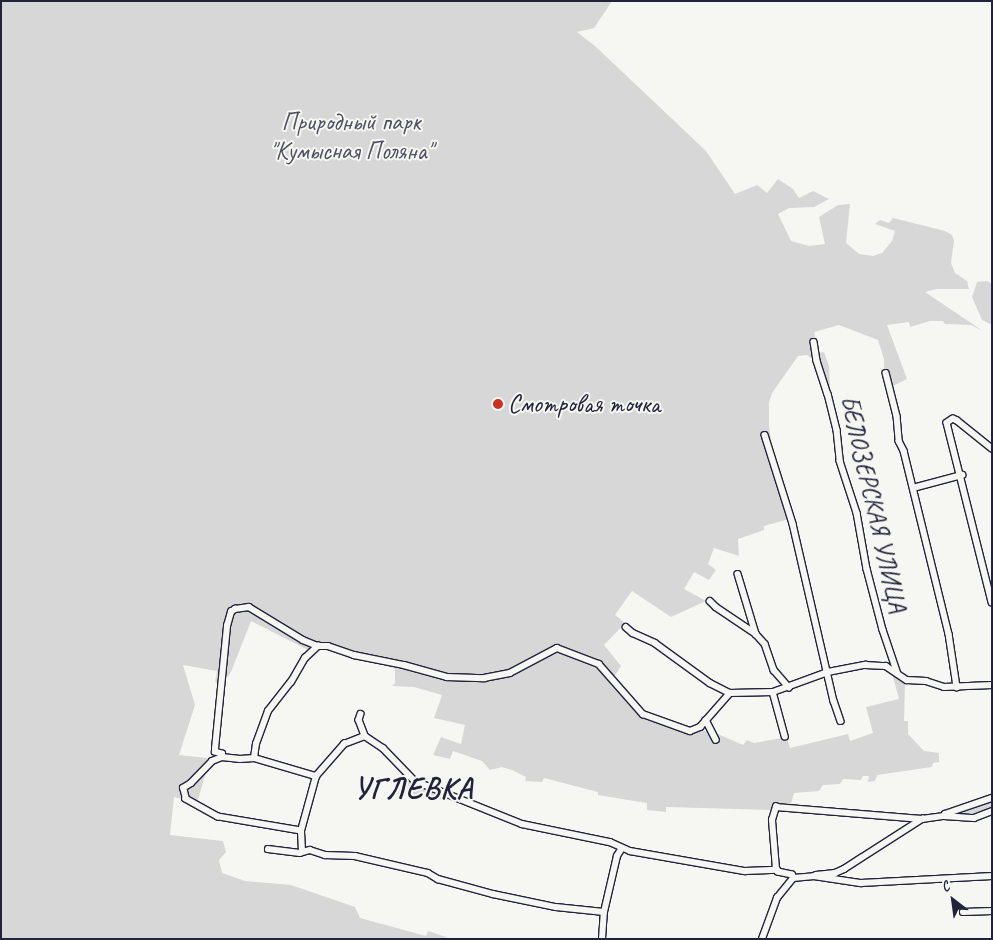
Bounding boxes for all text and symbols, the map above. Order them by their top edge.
park label: Природный парк "Кумысная Поляна" [270,108,432,167]
place label: Смотровая точка [508,389,659,419]
street label: БЕЛОЗЕРСКАЯ УЛИЦА [834,394,912,614]
marker: Смотровая точка [492,398,504,410]
district label: УГЛЕВКА [350,770,476,806]
north arrow [928,875,978,925]
text: С [938,877,952,896]

